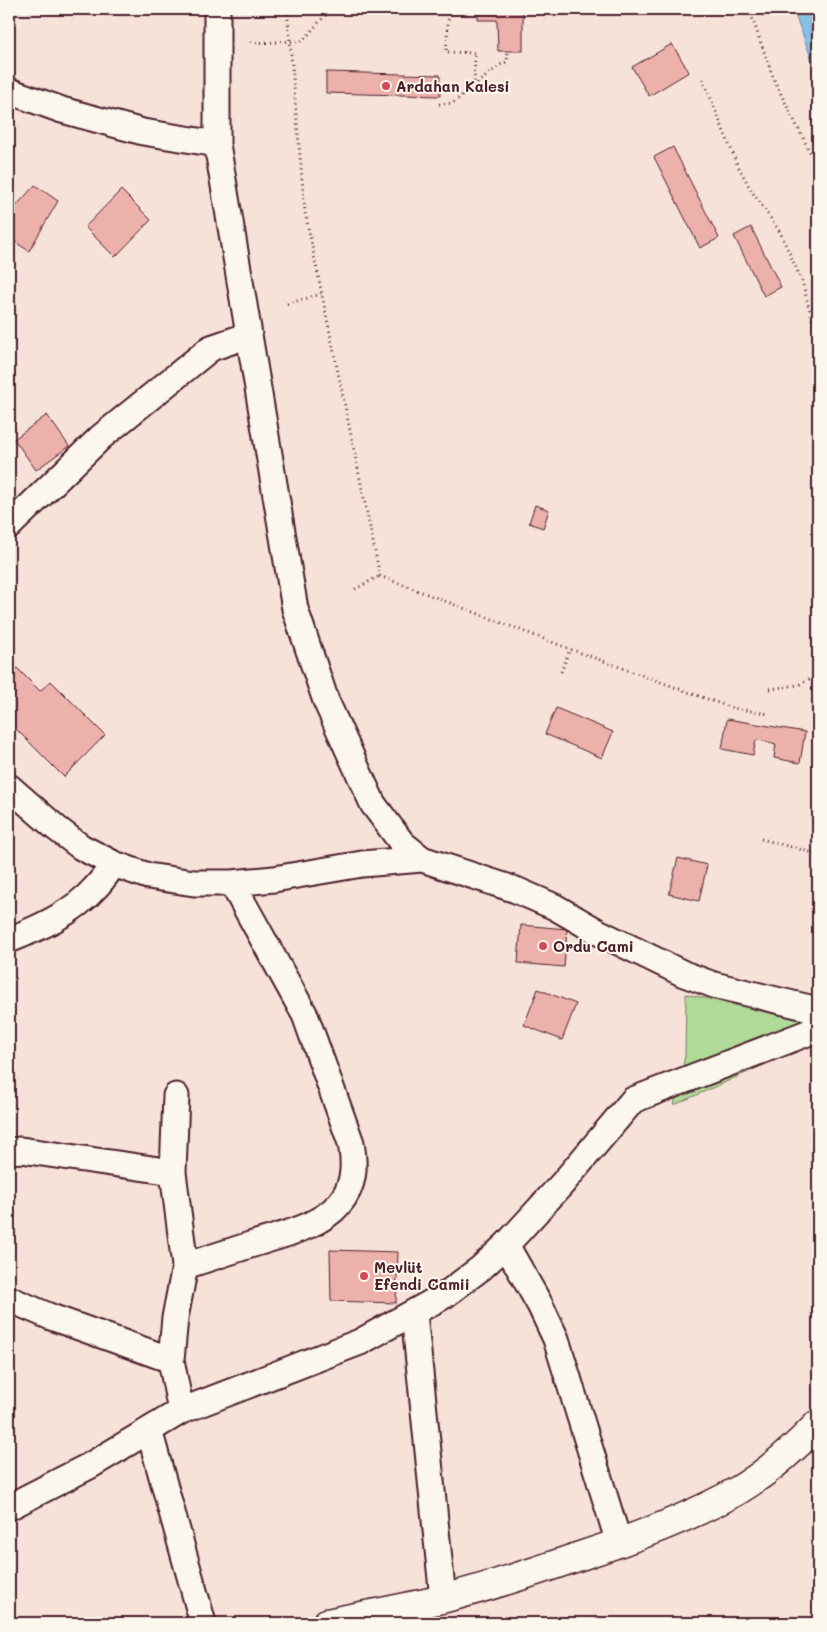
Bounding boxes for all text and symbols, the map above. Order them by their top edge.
place label: Ardahan Kalesi [396,76,510,96]
marker: Ardahan Kalesi [380,80,392,92]
place label: Ordu Cami [553,936,634,956]
marker: Ordu Cami [537,940,549,952]
place label: Mevlüt Efendi Camii [374,1257,470,1294]
marker: Mevlüt Efendi Camii [358,1270,370,1282]

